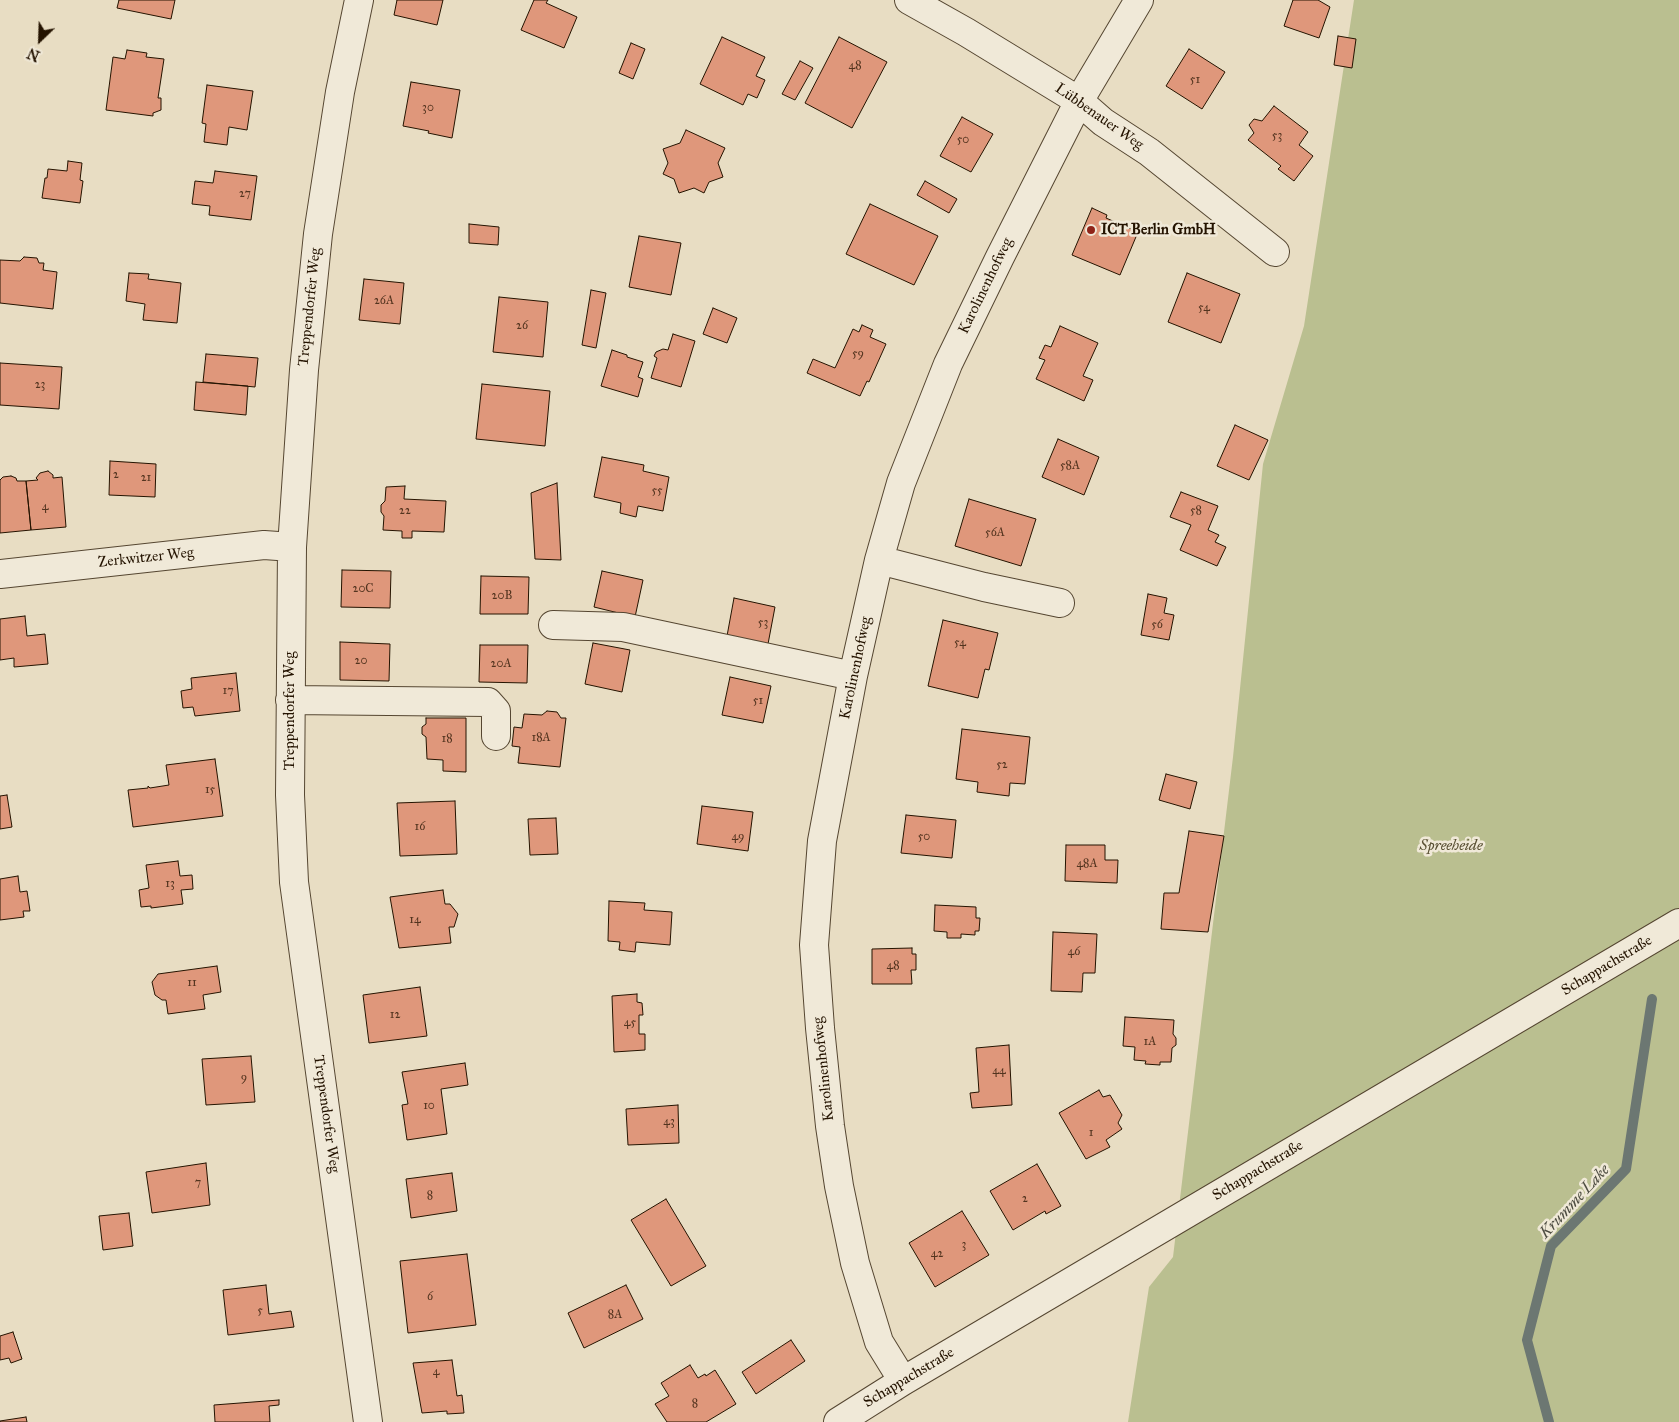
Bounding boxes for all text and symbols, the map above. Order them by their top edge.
north arrow [15,15,65,65]
text: N [25,44,43,64]
house number: 48 [848,59,862,73]
house number: 51 [1190,73,1200,87]
street label: Lübbenauer Weg [1051,80,1147,154]
house number: 30 [422,101,434,115]
house number: 53 [1272,129,1282,143]
house number: 50 [957,133,969,147]
house number: 27 [239,187,251,201]
place label: ICT Berlin GmbH [1101,221,1216,239]
marker: ICT Berlin GmbH [1085,224,1097,236]
street label: Karolinenhofweg [955,235,1017,337]
street label: Treppendorfer Weg [295,247,325,367]
house number: 26A [374,294,394,308]
house number: 54 [1198,301,1210,315]
house number: 26 [516,319,528,333]
house number: 59 [852,347,864,361]
house number: 23 [35,378,45,392]
house number: 58A [1060,459,1080,473]
house number: 2 [113,468,119,482]
house number: 21 [141,471,151,485]
house number: 55 [651,484,663,498]
house number: 4 [42,500,48,514]
house number: 22 [399,504,411,518]
house number: 58 [1190,504,1202,518]
house number: 56A [985,526,1005,540]
street label: Zerkwitzer Weg [97,544,195,572]
house number: 20C [352,582,374,596]
house number: 20B [492,589,512,603]
street label: Karolinenhofweg [836,615,876,721]
house number: 53 [758,616,768,630]
house number: 56 [1151,618,1163,632]
house number: 54 [954,636,966,650]
street label: Treppendorfer Weg [281,652,299,770]
house number: 20 [355,654,367,668]
house number: 20A [491,657,511,671]
house number: 17 [222,684,234,698]
house number: 51 [753,694,763,708]
house number: 18A [531,731,551,745]
house number: 18 [441,732,453,746]
house number: 52 [996,758,1008,772]
house number: 15 [205,783,215,797]
house number: 16 [415,820,425,834]
house number: 49 [731,830,745,844]
house number: 50 [918,830,930,844]
park label: Spreeheide [1420,837,1482,855]
house number: 48A [1076,857,1098,871]
house number: 13 [165,877,175,891]
house number: 14 [409,913,421,927]
street label: Schappachstraße [1558,932,1656,1000]
house number: 46 [1068,945,1080,959]
house number: 48 [886,959,900,973]
house number: 11 [187,976,197,990]
house number: 12 [390,1008,400,1022]
house number: 45 [624,1016,636,1030]
street label: Karolinenhofweg [810,1016,838,1122]
house number: 1A [1144,1035,1156,1049]
street label: Treppendorfer Weg [309,1054,343,1174]
house number: 44 [992,1064,1006,1078]
house number: 9 [241,1071,247,1085]
house number: 10 [423,1099,435,1113]
house number: 43 [663,1115,675,1129]
house number: 1 [1089,1126,1093,1140]
street label: Schappachstraße [1209,1137,1307,1205]
water label: Krumme Lake [1536,1161,1614,1243]
house number: 7 [195,1176,201,1190]
house number: 8 [427,1189,433,1203]
house number: 2 [1022,1192,1028,1206]
house number: 3 [962,1238,966,1252]
house number: 42 [931,1247,943,1261]
house number: 6 [427,1290,433,1304]
house number: 5 [257,1304,263,1318]
house number: 8A [608,1308,622,1322]
street label: Schappachstraße [860,1344,958,1412]
house number: 4 [433,1365,439,1379]
house number: 8 [692,1397,698,1411]

